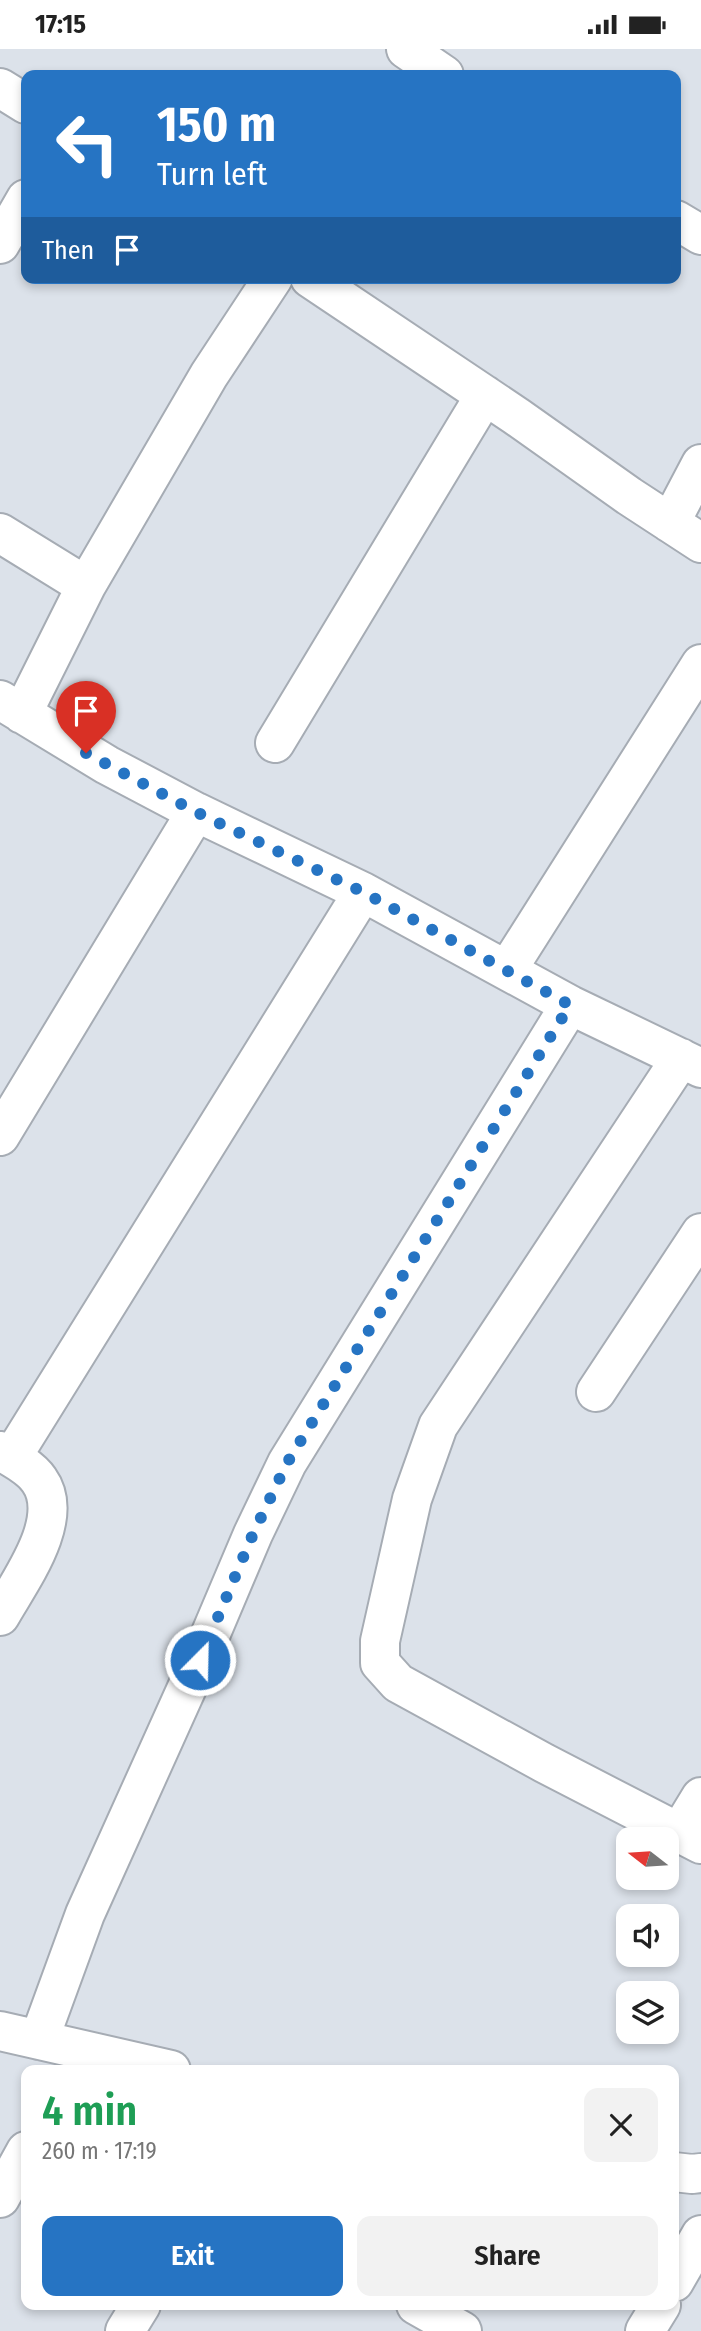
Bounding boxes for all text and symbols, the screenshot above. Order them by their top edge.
text: 17:15 [35,9,86,40]
text: 150 m [157,95,276,154]
icon: left [42,98,133,189]
text: Turn left [157,155,267,193]
icon: arrive [108,231,146,269]
text: Then [42,235,94,266]
pin [56,681,116,753]
icon: arrive [67,692,105,730]
position arrow [163,1623,237,1697]
north arrow [616,1827,679,1890]
map controls [616,1827,679,2044]
button: sound [616,1904,679,1967]
button: layers [616,1981,679,2044]
text: 4 min [42,2086,137,2136]
button: close [584,2088,658,2162]
text: 260 m · 17:19 [42,2137,157,2165]
button: Exit [42,2216,343,2296]
button: Share [357,2216,658,2296]

